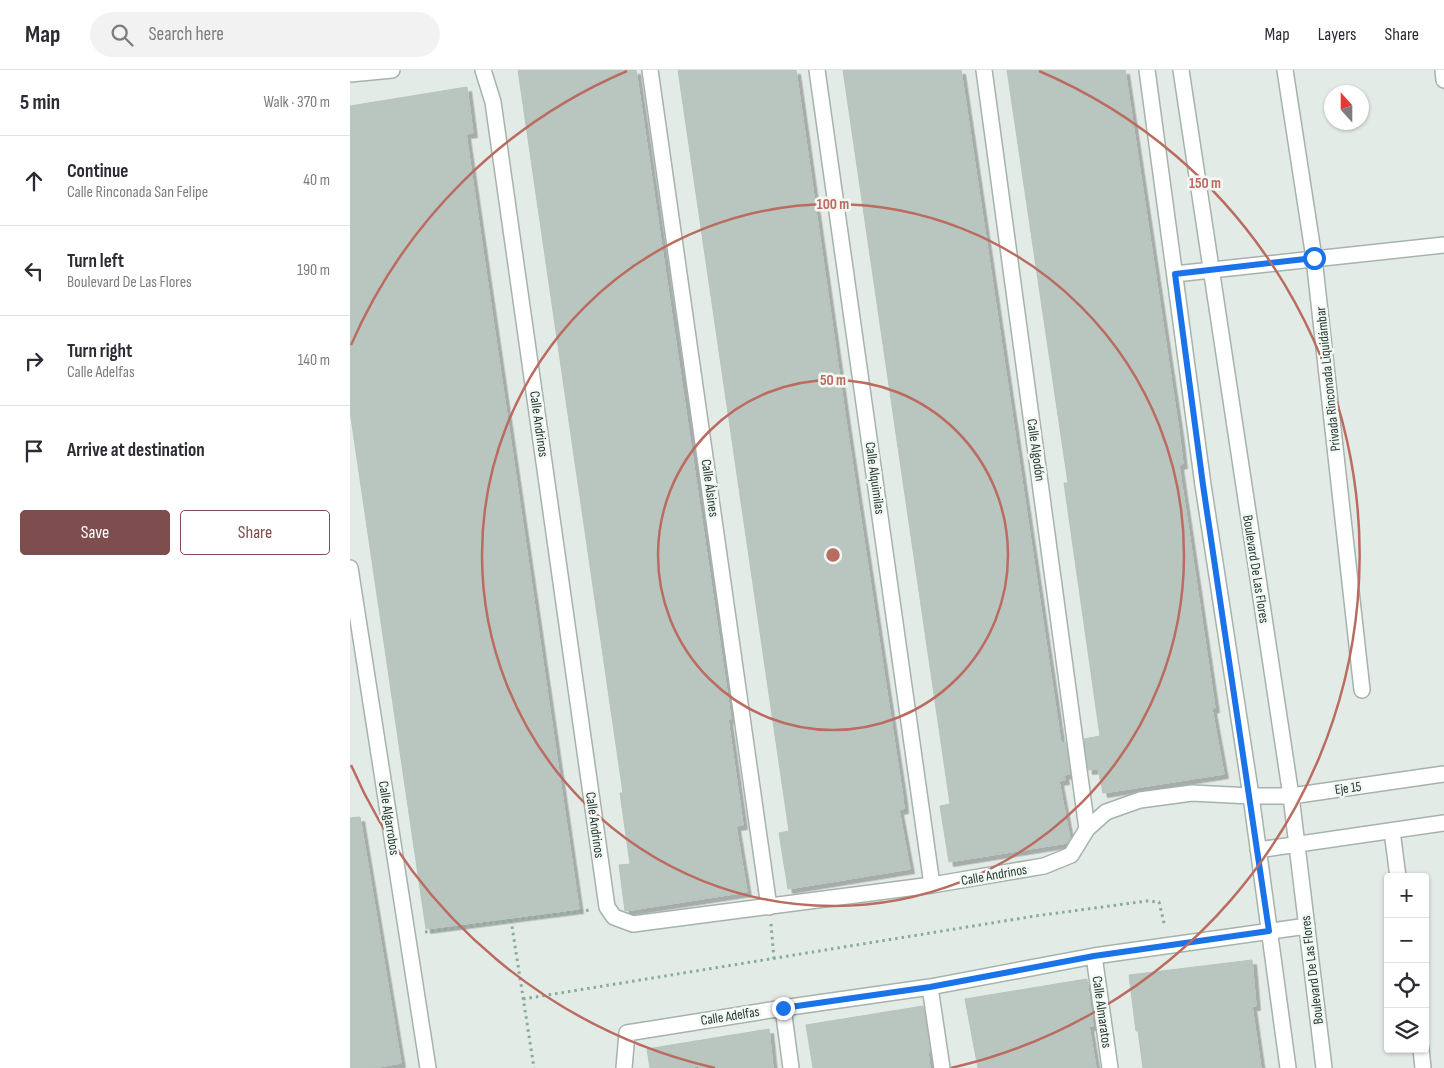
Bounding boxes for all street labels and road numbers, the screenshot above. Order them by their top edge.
street label: Privada Rinconada Liquidámbar [1312,306,1344,452]
street label: Calle Andrinos [526,390,552,458]
street label: Calle Algodón [1023,418,1049,482]
street label: Calle Alquimilas [862,441,888,515]
street label: Calle Álsines [698,458,722,518]
street label: Boulevard De Las Flores [1239,514,1273,624]
street label: Eje 15 [1334,778,1363,798]
street label: Calle Algarrobos [375,780,403,856]
street label: Calle Andrinos [582,791,608,859]
street label: Calle Andrinos [960,861,1028,889]
street label: Boulevard De Las Flores [1297,915,1327,1025]
street label: Calle Almaratos [1089,975,1115,1049]
street label: Calle Adelfas [699,1003,761,1029]

